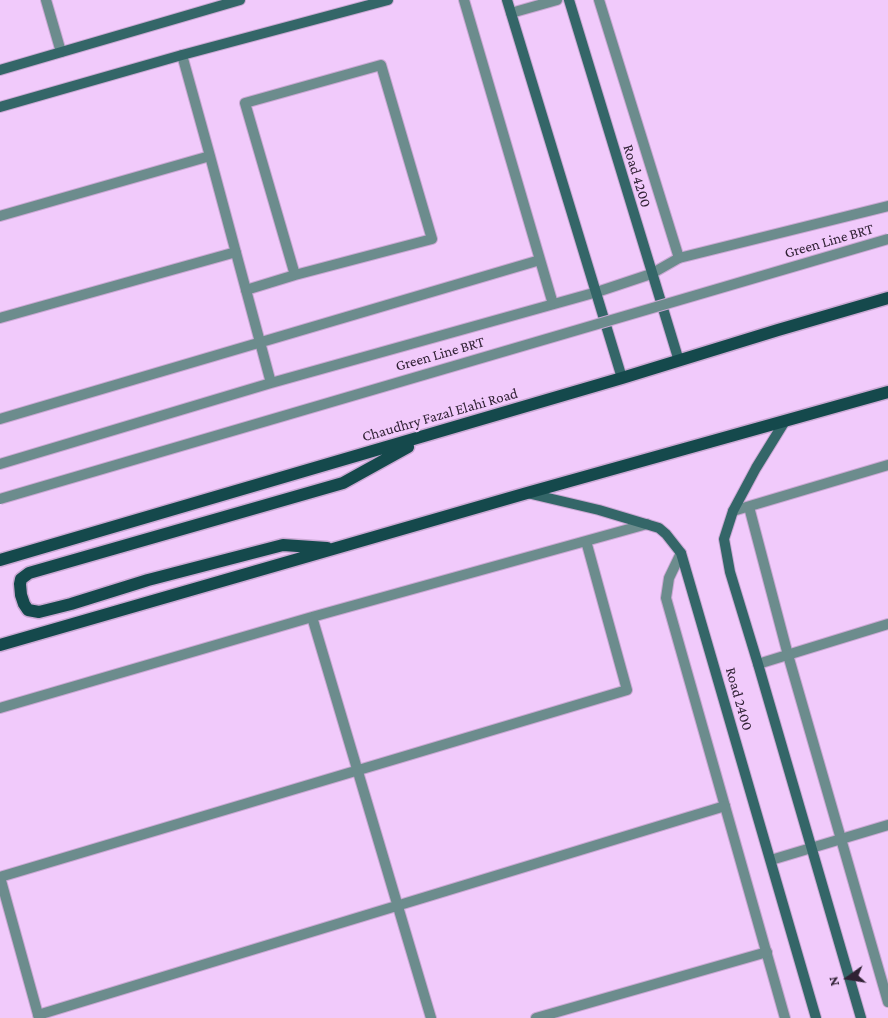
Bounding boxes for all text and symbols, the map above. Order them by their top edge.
street label: Road 4200 [619,142,655,210]
street label: Green Line BRT [782,220,876,262]
street label: Green Line BRT [393,333,487,375]
street label: Chaudhry Fazal Elahi Road [360,384,520,446]
street label: Road 2400 [721,665,757,733]
north arrow [823,953,873,1003]
text: N [825,975,842,988]

